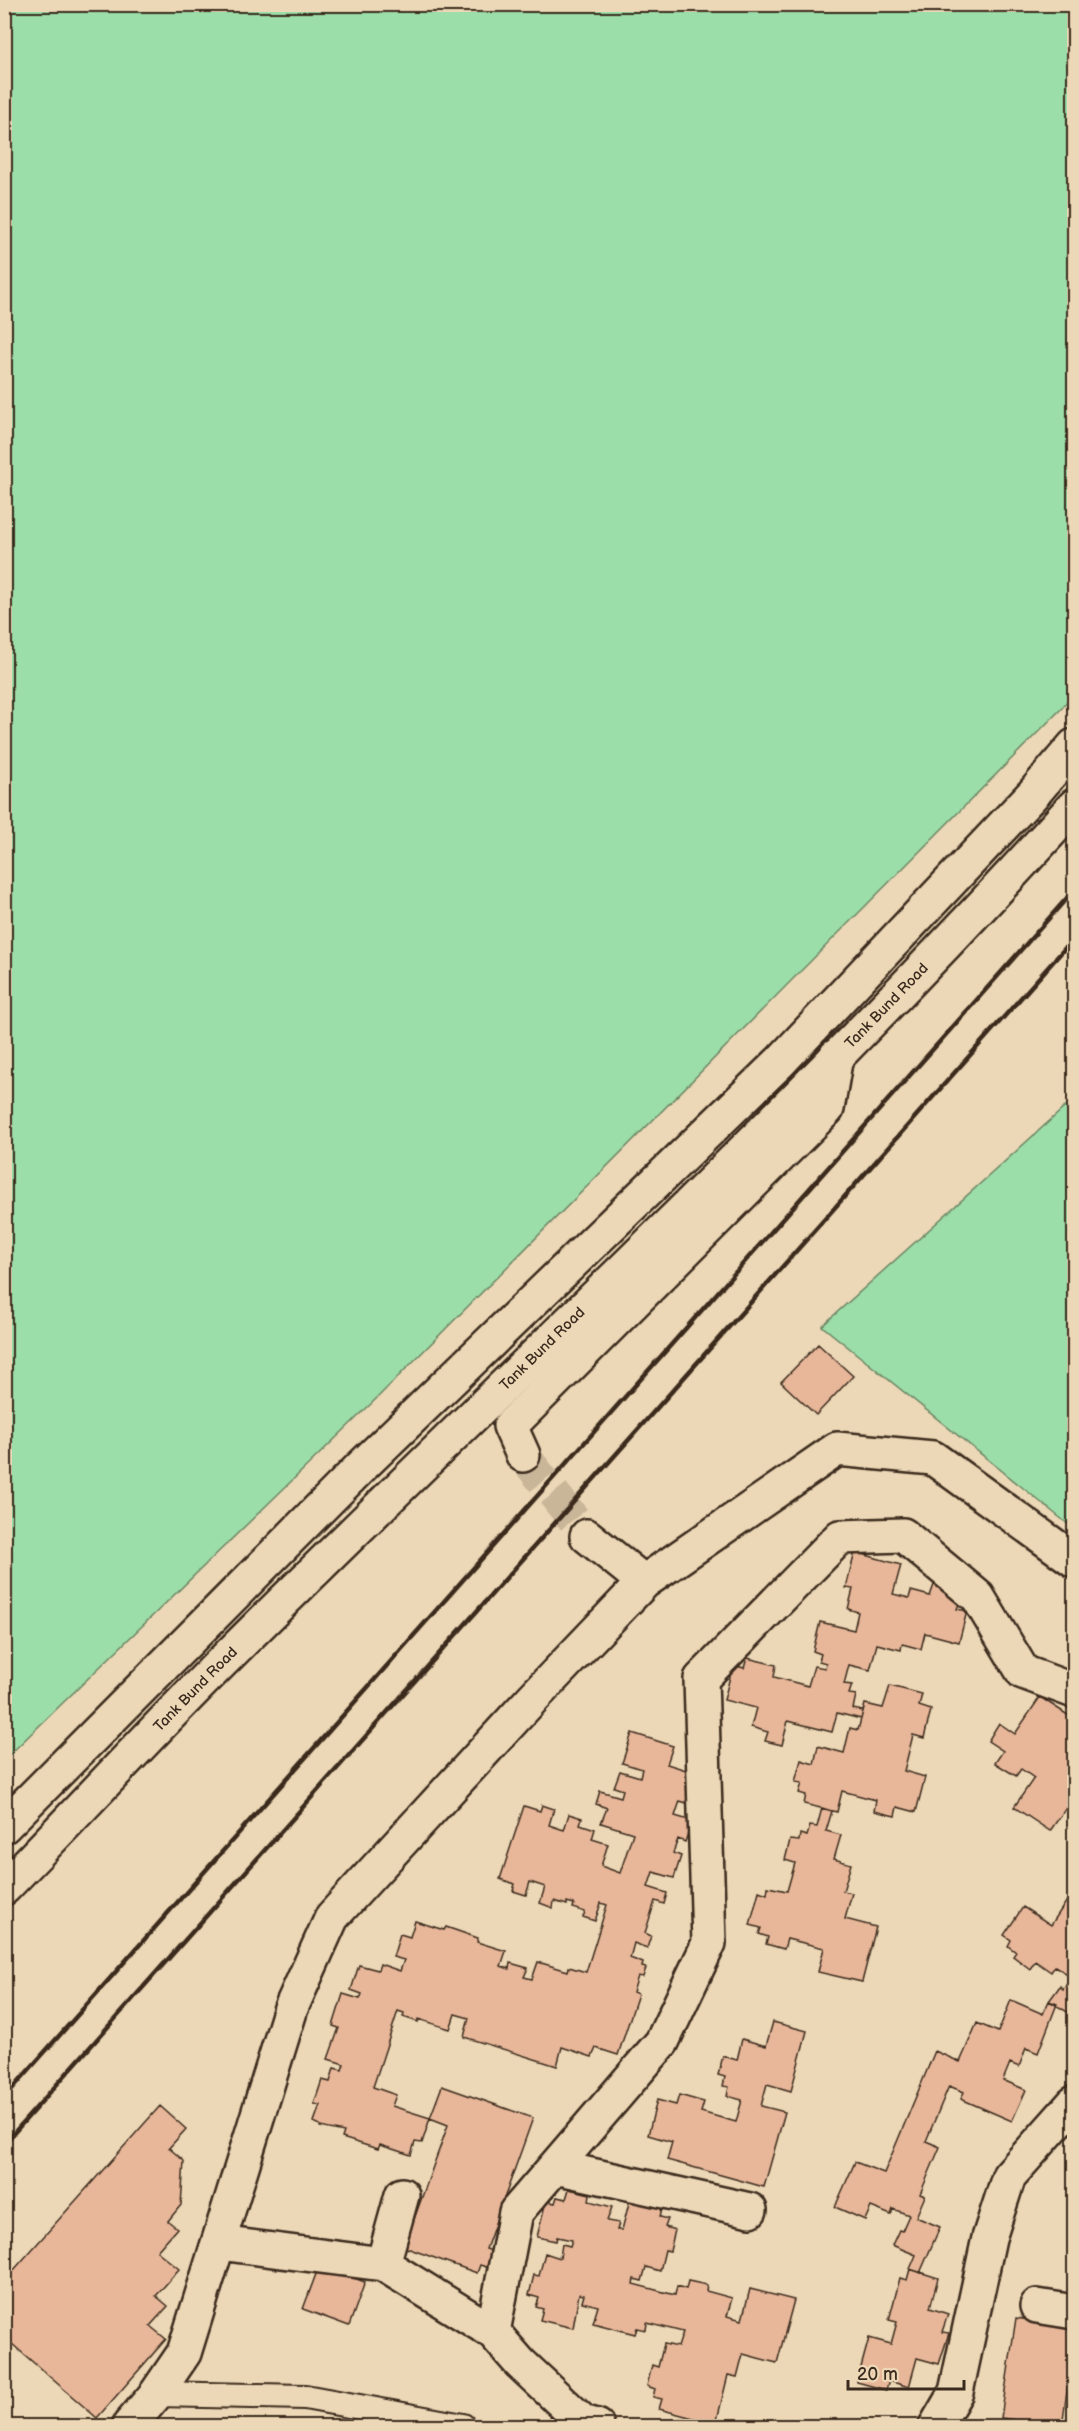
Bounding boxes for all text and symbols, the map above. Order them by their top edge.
street label: Tank Bund Road [841,959,933,1053]
street label: Tank Bund Road [496,1303,589,1395]
street label: Tank Bund Road [150,1643,242,1736]
scale bar [848,2353,964,2391]
text: 20 m [857,2364,898,2385]

